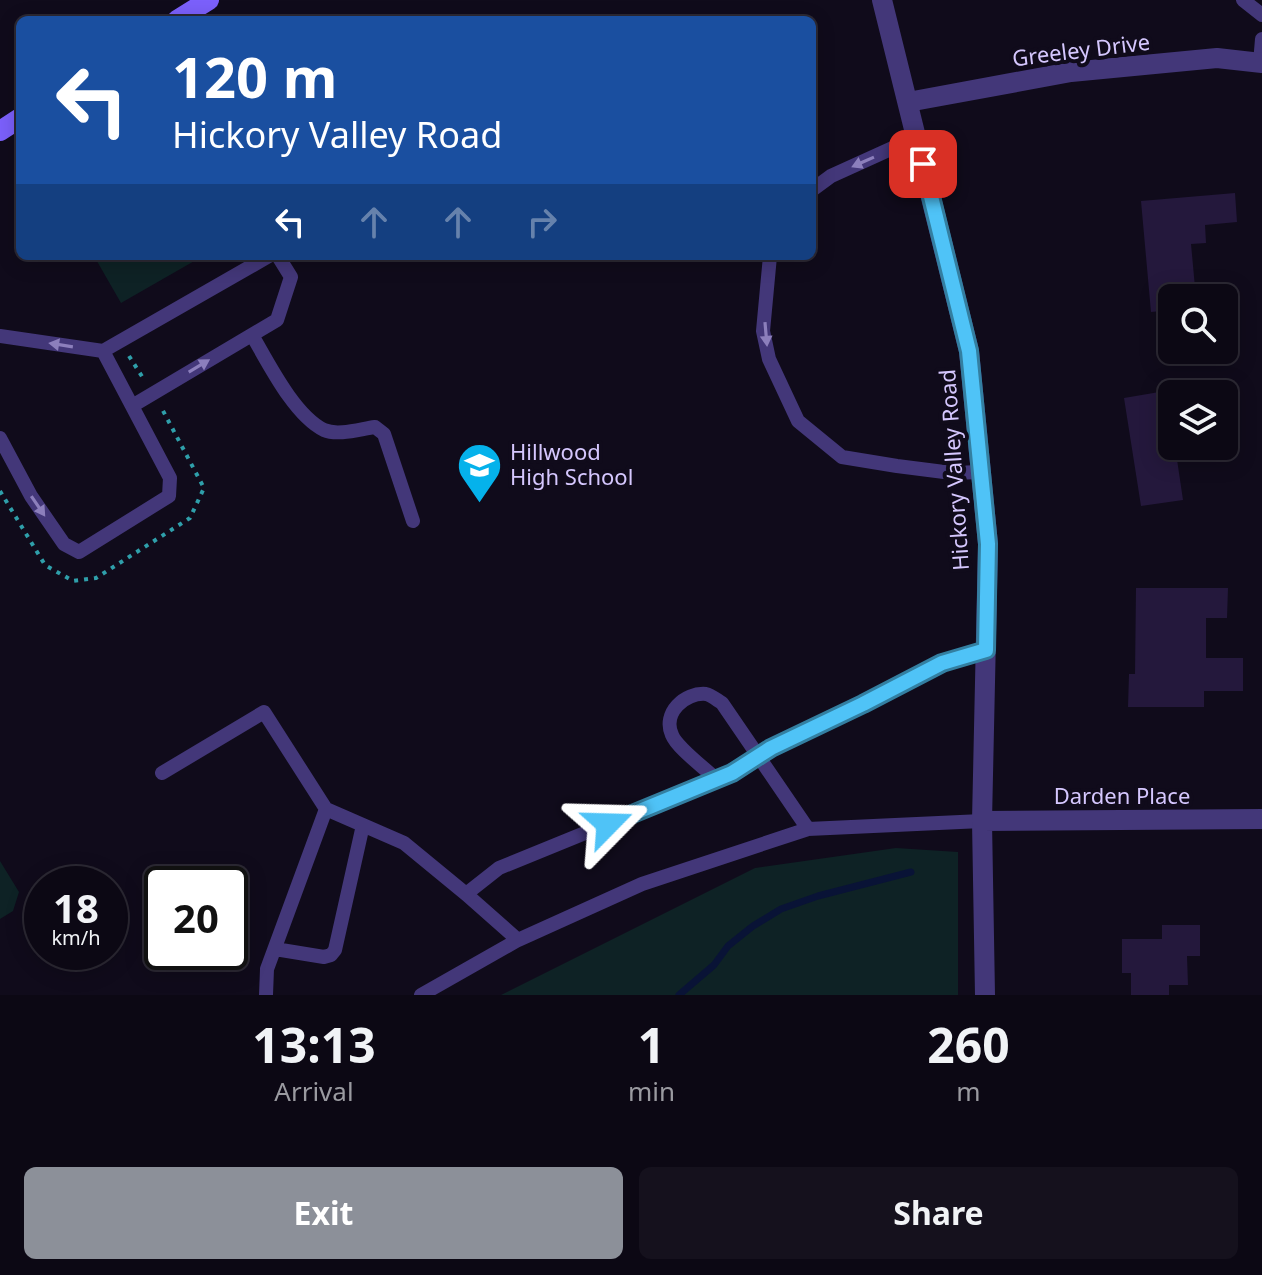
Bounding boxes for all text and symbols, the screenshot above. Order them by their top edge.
street label: Greeley Drive [1010,26,1151,72]
text: 120 m [172,38,337,114]
icon: left [40,48,144,152]
text: Hickory Valley Road [172,110,502,159]
pin [889,130,957,198]
icon: arrive [901,142,945,186]
one-way arrow [851,155,875,168]
icon: left [268,200,312,244]
icon: ahead [352,200,396,244]
icon: ahead [436,200,480,244]
icon: right [520,200,564,244]
map controls [1158,284,1238,460]
button: search [1158,284,1238,364]
one-way arrow [760,321,773,346]
one-way arrow [49,338,74,351]
one-way arrow [188,360,210,374]
street label: Hickory Valley Road [931,368,975,572]
button: layers [1158,380,1238,460]
place label: Hillwood High School [510,436,633,491]
school or university icon: Hillwood High School [455,441,503,504]
one-way arrow [31,496,46,517]
street label: Darden Place [1054,780,1190,810]
position arrow [566,782,650,866]
speed limit sign: 20 [144,866,248,970]
text: 18 [53,880,99,935]
text: km/h [51,924,101,951]
text: 13:13 [252,1012,376,1077]
text: 1 [638,1012,665,1077]
text: 260 [927,1012,1010,1077]
text: Arrival [274,1073,354,1109]
text: min [628,1073,675,1109]
text: m [956,1073,981,1109]
button: Exit [24,1167,623,1259]
button: Share [639,1167,1238,1259]

